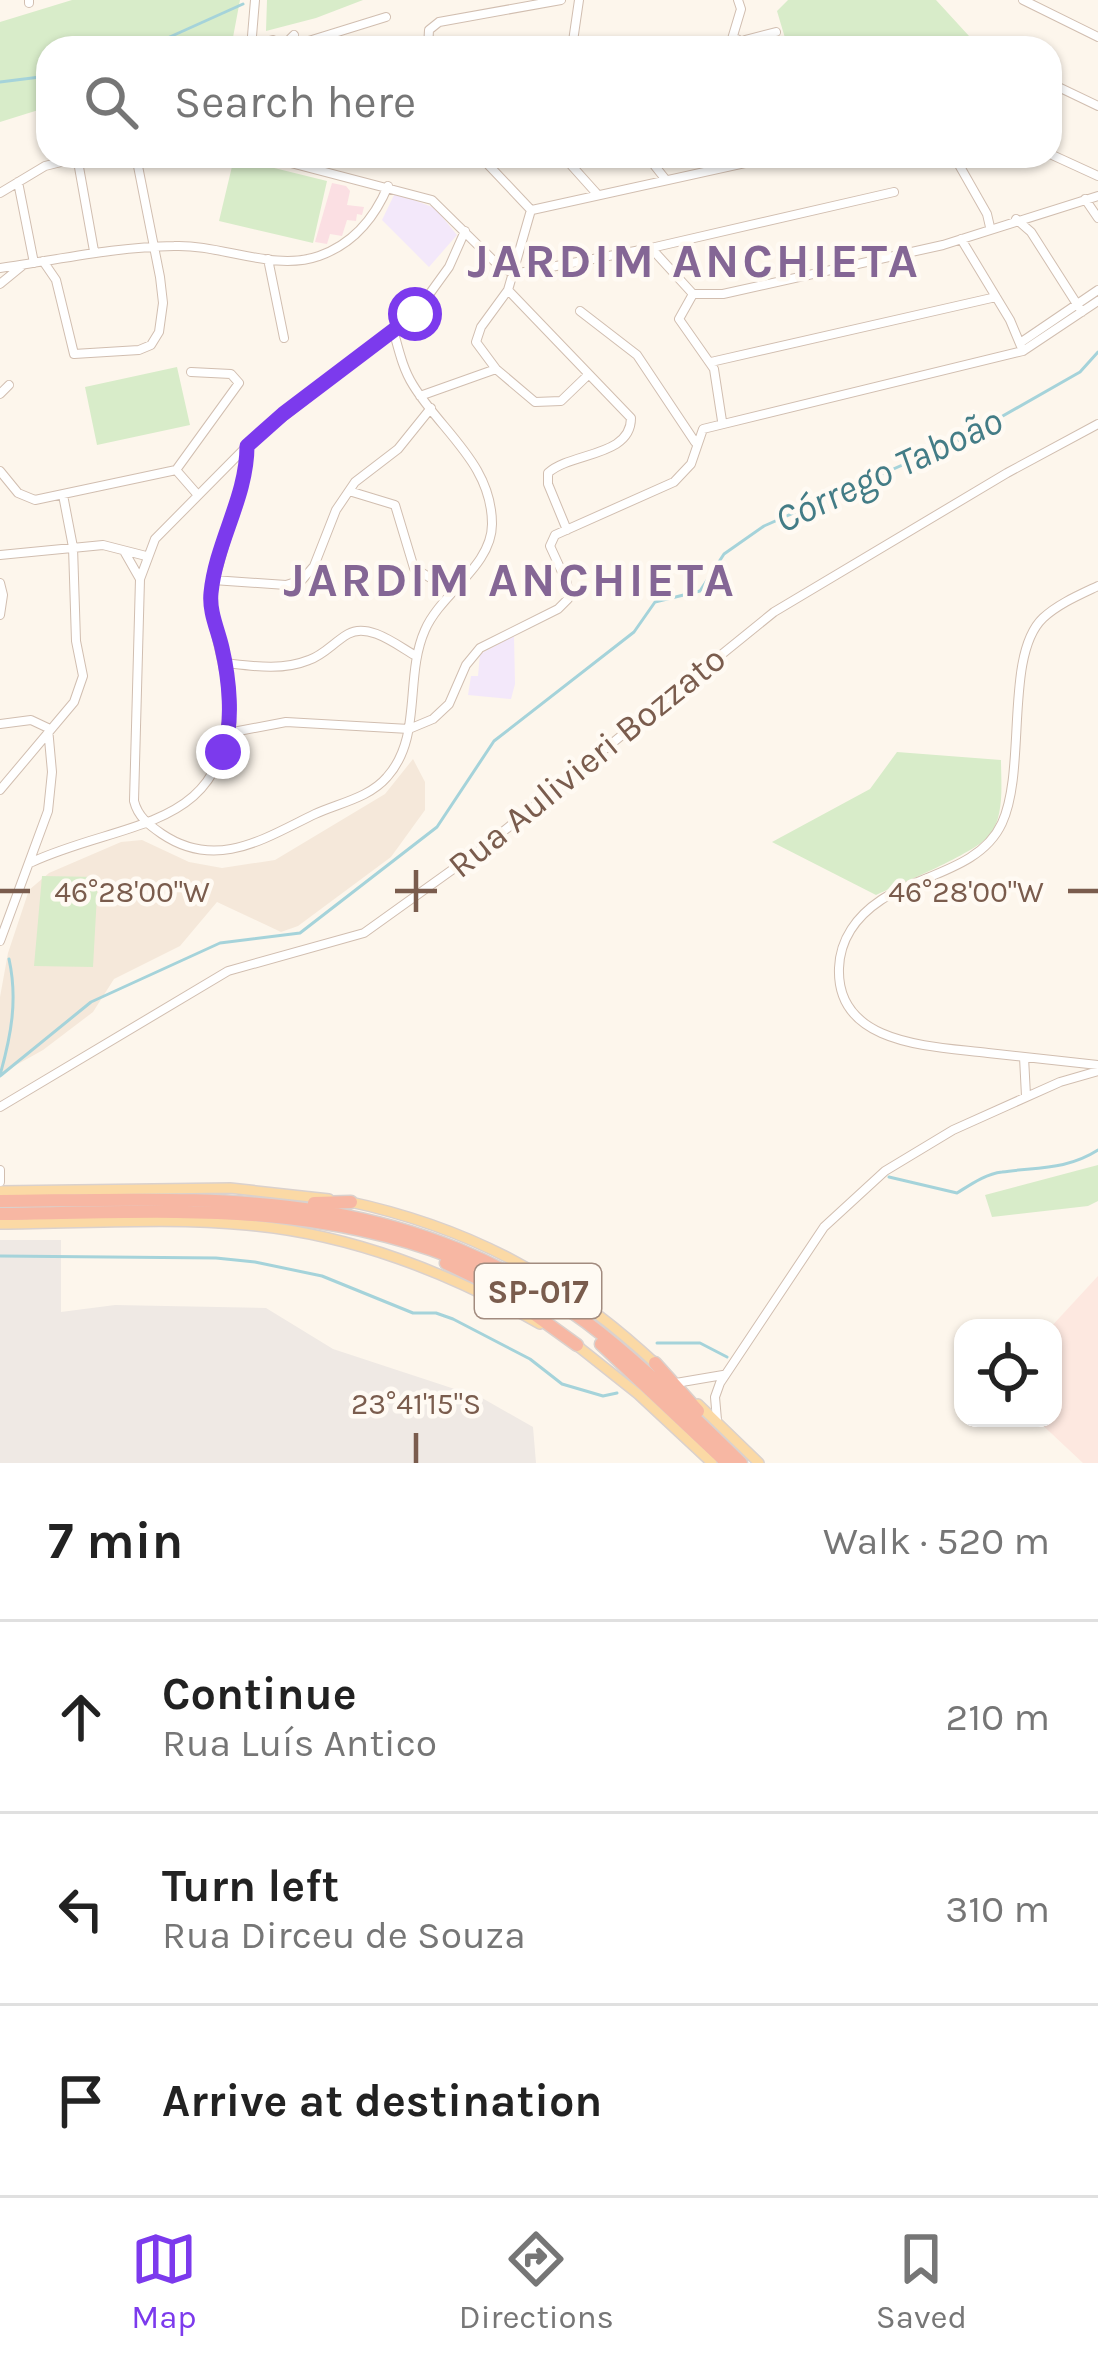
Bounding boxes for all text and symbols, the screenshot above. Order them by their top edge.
search box [36,36,1062,168]
icon: search [78,69,144,135]
text: Search here [174,76,416,128]
district label: JARDIM ANCHIETA [467,233,921,289]
route start [388,287,442,341]
water label: Córrego Taboão [767,397,1009,543]
district label: JARDIM ANCHIETA [283,552,737,608]
street label: Rua Aulivieri Bozzato [440,637,734,886]
route end [196,725,250,779]
text: 46°28'00"W [54,874,210,910]
text: 46°28'00"W [888,874,1044,910]
road number: SP-017 [475,1264,601,1318]
map controls [954,1319,1062,1427]
button: locate [954,1319,1062,1427]
text: 23°41'15"S [351,1386,481,1422]
text: 7 min [48,1511,183,1571]
text: Walk · 520 m [823,1518,1050,1564]
text: Continue [162,1668,357,1720]
icon: ahead [48,1684,114,1750]
text: 210 m [946,1694,1050,1740]
text: Rua Luís Antico [162,1720,437,1766]
text: Turn left [162,1860,339,1912]
icon: left [48,1876,114,1942]
text: 310 m [945,1886,1050,1932]
text: Rua Dirceu de Souza [162,1912,526,1958]
icon: arrive [48,2068,114,2134]
text: Arrive at destination [162,2075,602,2127]
tab: Map [131,2226,197,2336]
tab: Directions [459,2226,614,2336]
tab: Saved [876,2226,967,2336]

